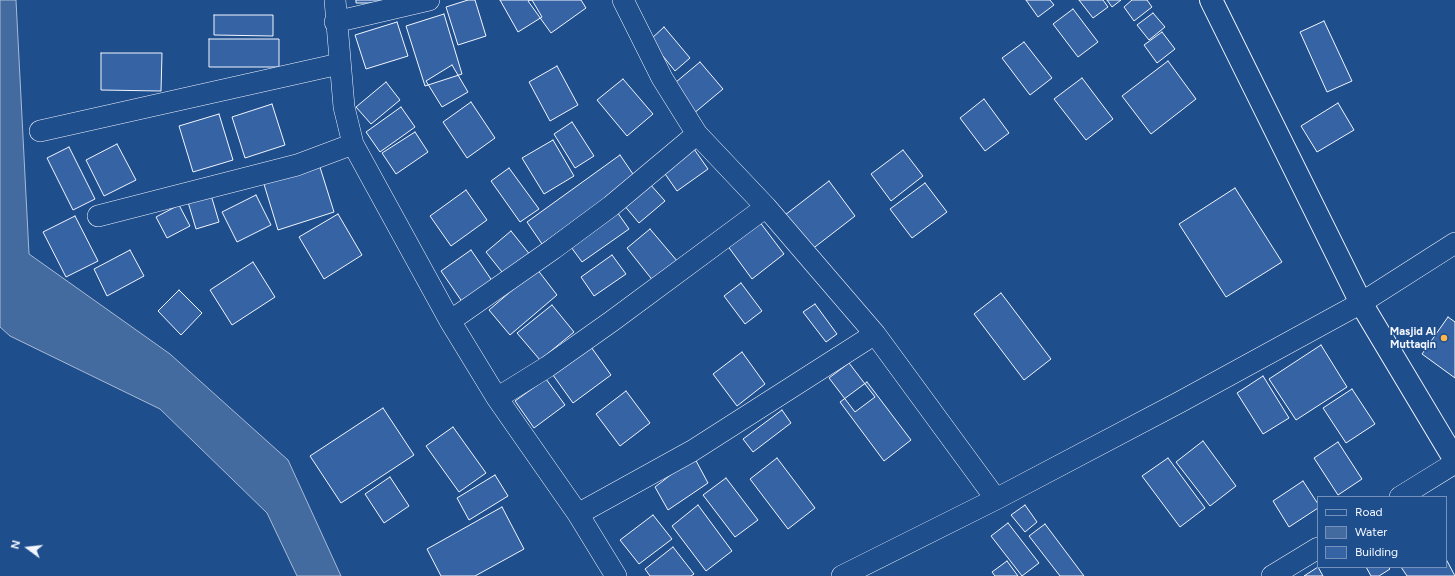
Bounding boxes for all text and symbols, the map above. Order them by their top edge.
place label: Masjid Al Muttaqin [1390,325,1436,351]
marker: Masjid Al Muttaqin [1439,333,1449,343]
legend [1317,496,1447,568]
text: Road [1355,505,1383,519]
text: Water [1355,525,1387,539]
north arrow [8,528,48,568]
text: N [9,539,23,551]
text: Building [1355,545,1398,559]

